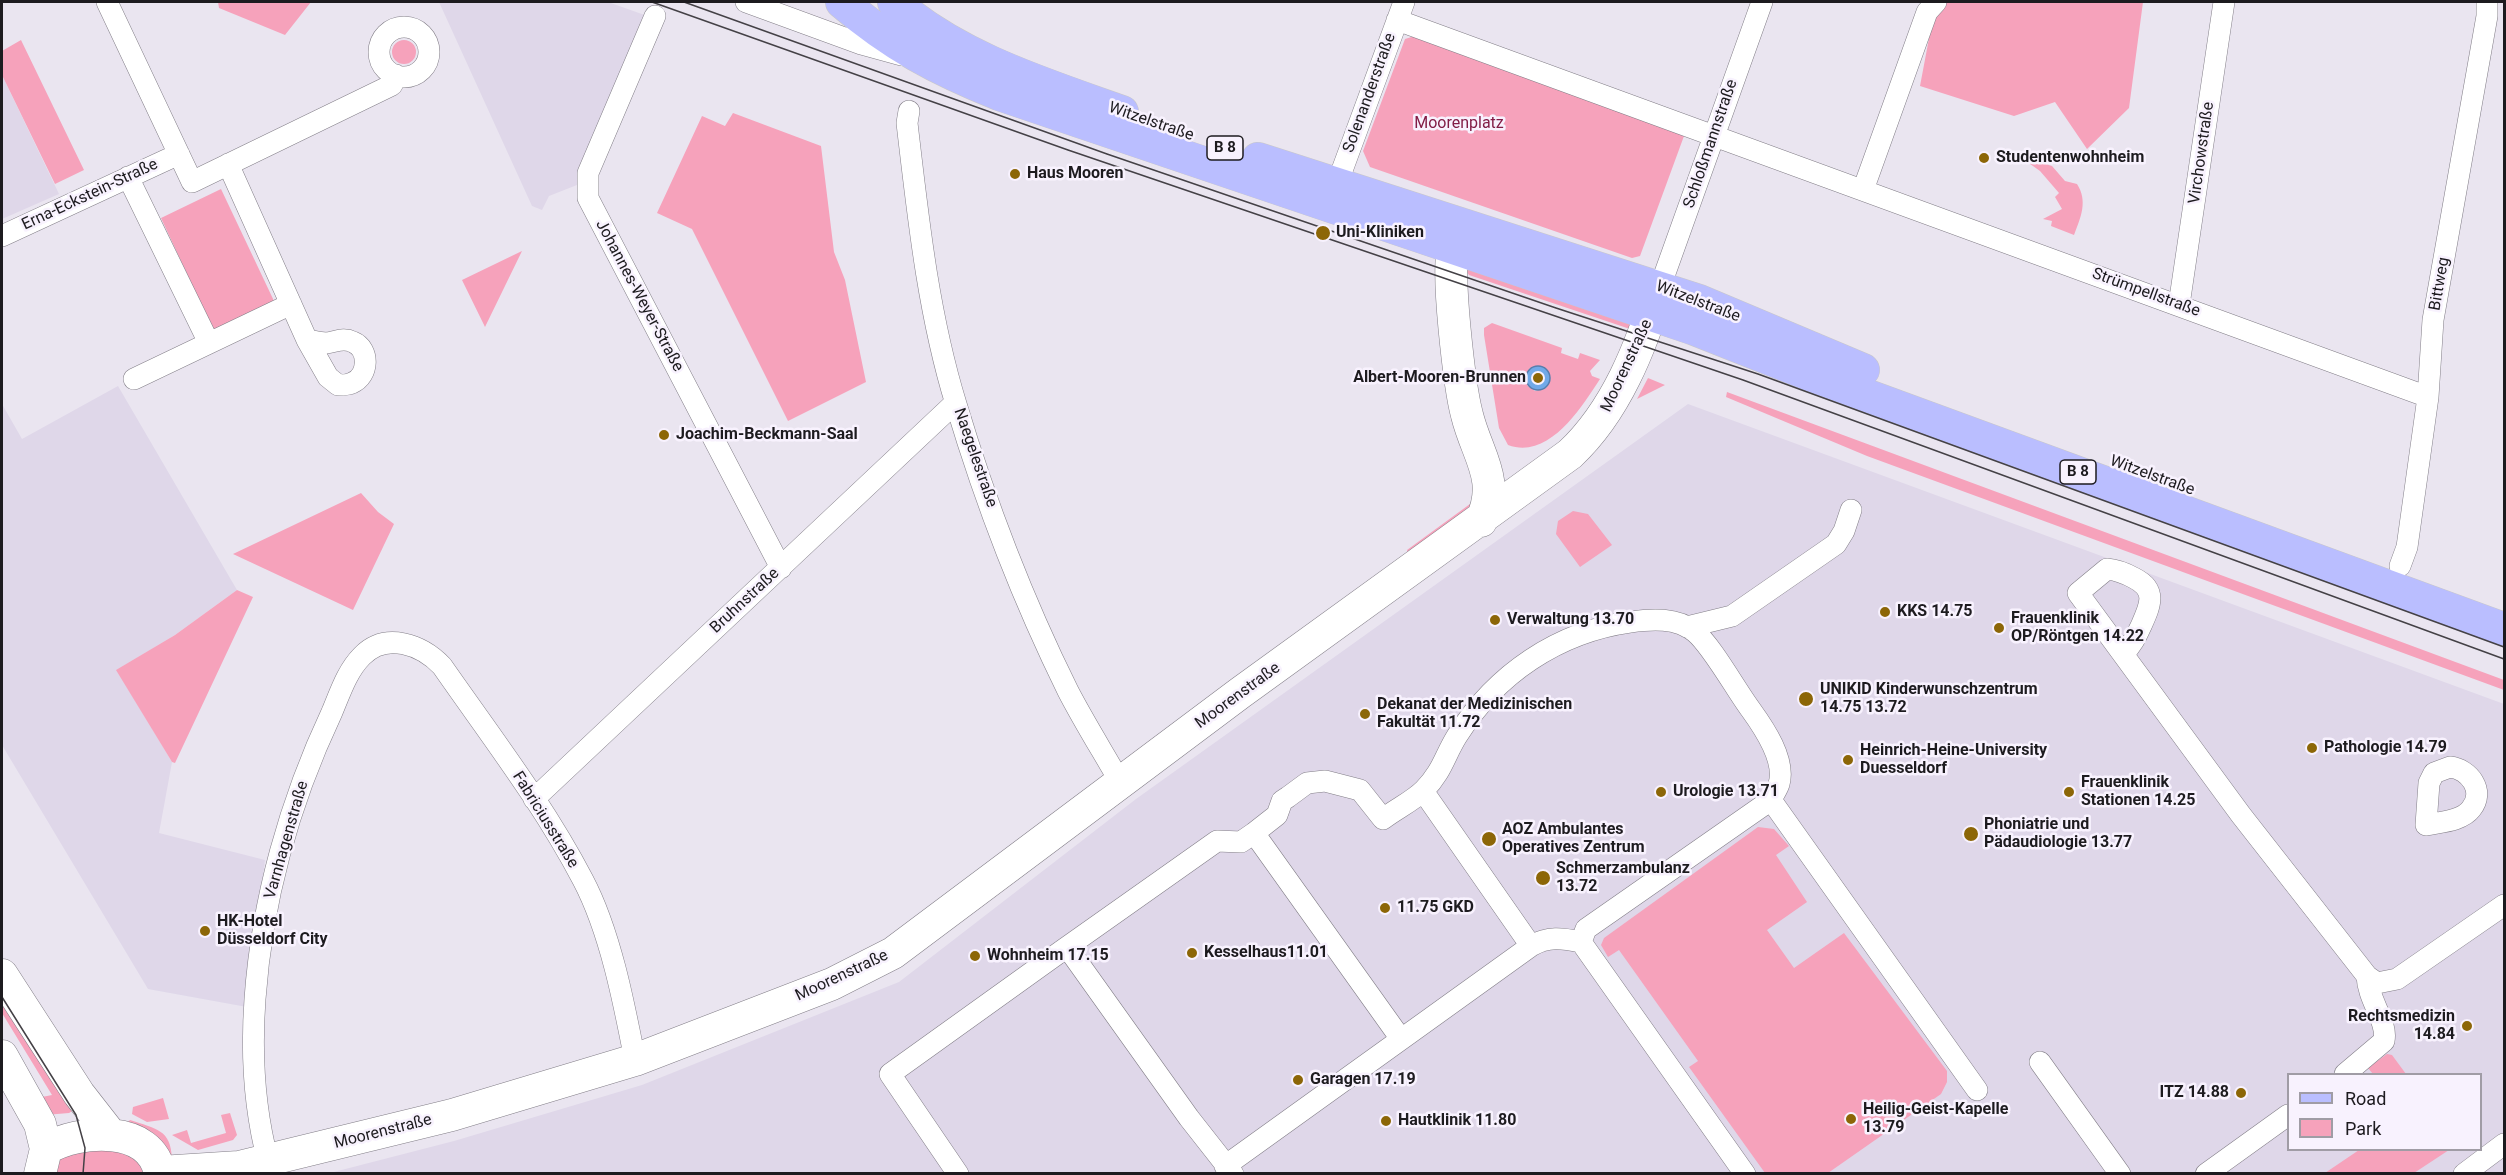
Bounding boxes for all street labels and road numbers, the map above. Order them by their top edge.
street label: Solenanderstraße [1339,31,1401,155]
street label: Schloßmannstraße [1680,77,1742,211]
street label: Witzelstraße [1106,98,1196,146]
street label: Virchowstraße [2185,101,2219,205]
road number: B 8 [1207,136,1243,160]
street label: Erna-Eckstein-Straße [19,155,161,235]
street label: Johannes-Weyer-Straße [591,217,687,375]
street label: Bittweg [2426,256,2454,312]
street label: Strümpellstraße [2089,265,2203,321]
street label: Witzelstraße [1653,277,1743,327]
street label: Moorenstraße [1597,317,1657,415]
street label: Naegelestraße [949,406,1001,510]
street label: Witzelstraße [2107,452,2197,500]
road number: B 8 [2060,460,2096,484]
street label: Bruhnstraße [707,564,783,638]
street label: Moorenstraße [1192,659,1284,733]
street label: Fabriciusstraße [508,768,582,872]
street label: Varnhagenstraße [261,779,313,901]
street label: Moorenstraße [793,946,891,1006]
street label: Moorenstraße [332,1111,434,1153]

